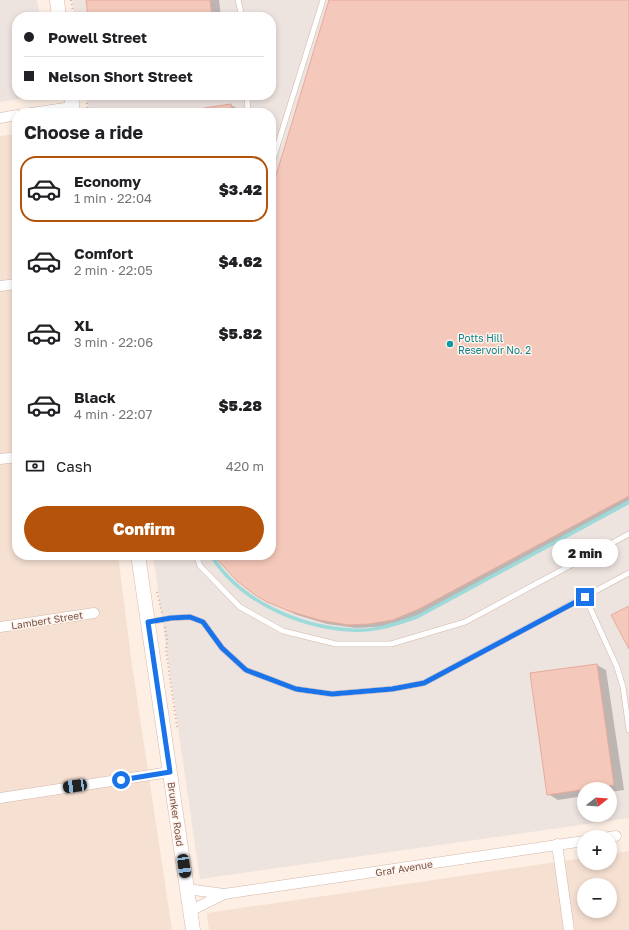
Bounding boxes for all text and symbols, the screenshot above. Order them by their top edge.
text: Powell Street [48,28,147,46]
text: Nelson Short Street [48,67,193,85]
text: Choose a ride [24,121,143,143]
icon: car [26,171,62,207]
text: Economy [74,172,141,190]
text: $3.42 [219,180,262,198]
text: 1 min · 22:04 [74,190,152,206]
icon: car [26,243,62,279]
text: Comfort [74,244,133,262]
text: $4.62 [218,252,262,270]
text: 2 min · 22:05 [74,262,153,278]
icon: car [26,315,62,351]
text: XL [74,316,93,334]
text: $5.82 [218,324,262,342]
place label: Potts Hill Reservoir No. 2 [458,332,531,356]
text: 3 min · 22:06 [74,334,153,350]
marker: Potts Hill Reservoir No. 2 [445,339,455,349]
icon: car [26,387,62,423]
text: Black [74,388,116,406]
text: $5.28 [218,396,262,414]
text: 4 min · 22:07 [74,406,153,422]
icon: cash [24,455,46,477]
text: Cash [56,457,92,475]
text: 420 m [226,458,264,474]
button: Confirm [24,506,264,552]
callout: 2 min [552,539,618,567]
text: 2 min [568,545,602,561]
route end [576,588,594,606]
street label: Lambert Street [10,608,84,632]
route start [112,771,130,789]
car [62,778,88,794]
street label: Brunker Road [166,781,186,847]
north arrow [577,782,617,822]
map controls [577,782,617,918]
button: + [577,830,617,870]
car [176,853,192,879]
street label: Graf Avenue [374,858,434,878]
button: − [577,878,617,918]

